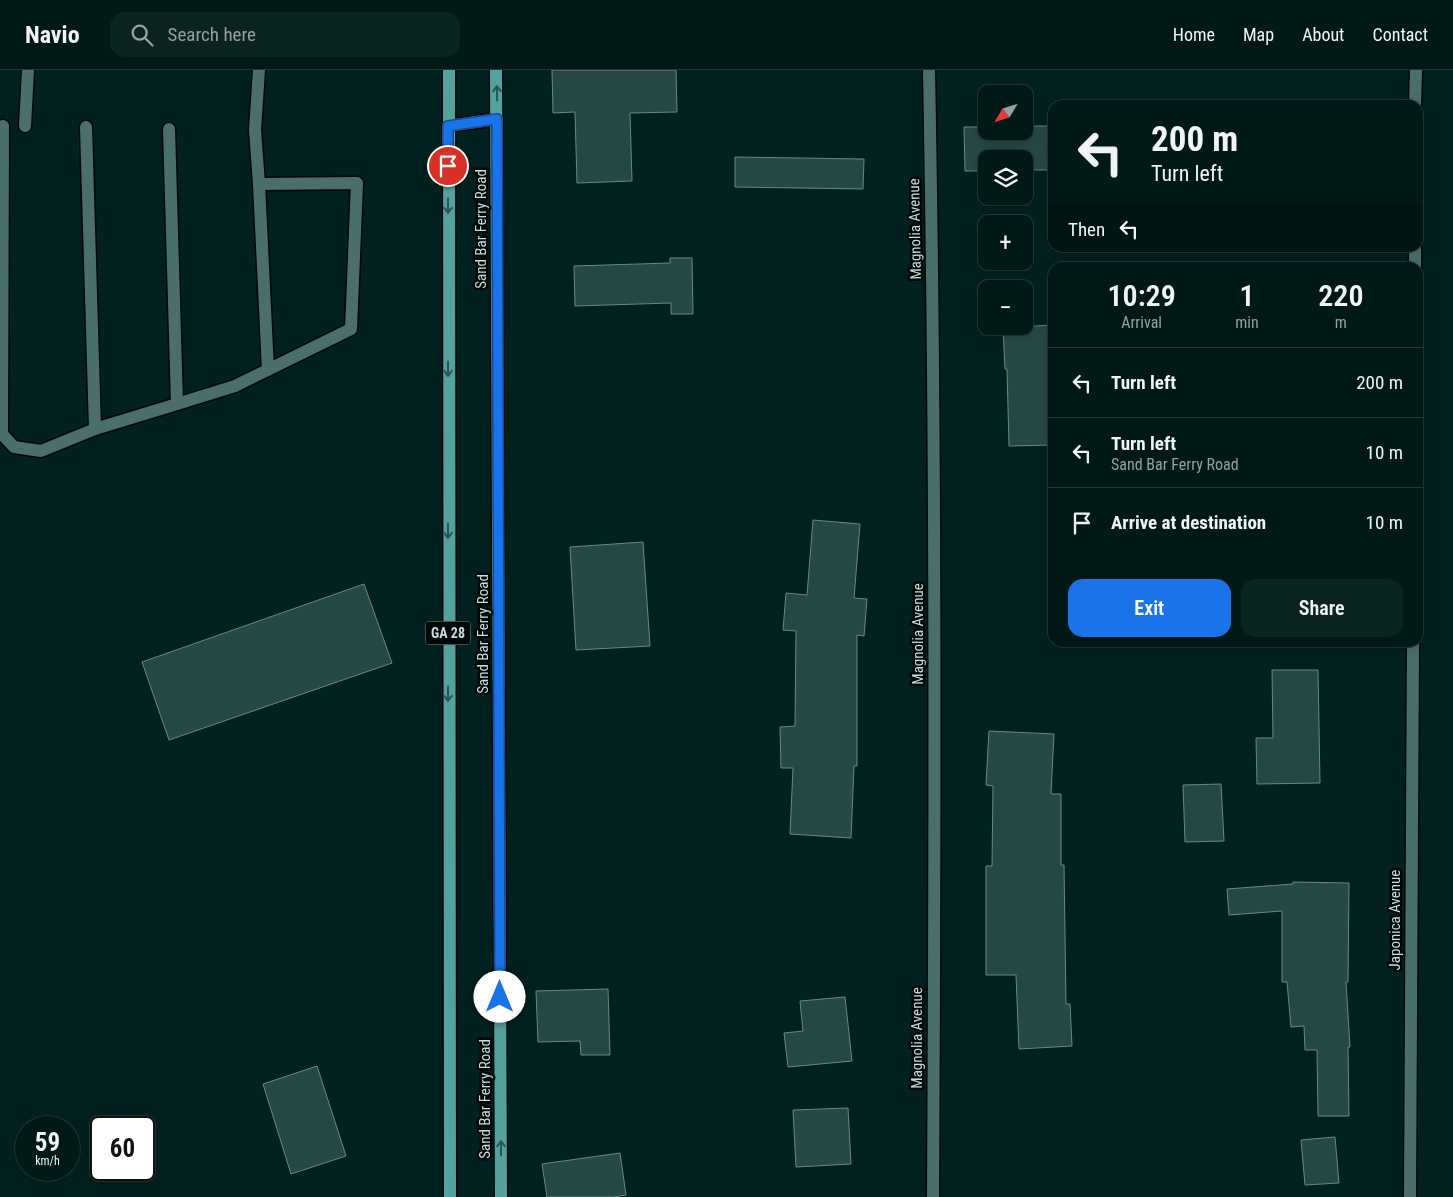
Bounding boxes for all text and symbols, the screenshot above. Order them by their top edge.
search box [110,12,460,57]
text: Navio [25,21,80,49]
icon: search [128,21,156,49]
text: Search here [168,23,256,46]
text: Home [1173,24,1215,45]
text: Map [1243,24,1274,45]
text: About [1302,24,1344,45]
text: Contact [1372,24,1428,45]
north arrow [978,85,1032,140]
map controls [978,85,1033,335]
one-way arrow [492,86,502,102]
text: 200 m [1151,119,1238,160]
icon: left [1068,120,1133,185]
pin [427,145,469,187]
button: layers [978,150,1033,205]
icon: arrive [434,152,462,180]
text: Turn left [1151,161,1223,186]
street label: Sand Bar Ferry Road [472,169,490,289]
street label: Magnolia Avenue [905,178,925,280]
one-way arrow [443,198,453,214]
button: + [978,215,1033,270]
icon: left [1115,215,1143,243]
text: Then [1068,218,1105,241]
text: 10:29 [1107,278,1176,313]
text: 1 [1239,278,1255,313]
text: 220 [1318,278,1363,313]
button: − [978,280,1033,335]
text: Arrival [1121,313,1162,332]
text: min [1235,313,1259,332]
text: m [1335,313,1347,332]
one-way arrow [443,360,453,376]
icon: left [1068,369,1096,397]
text: Turn left [1111,371,1176,394]
text: 200 m [1356,371,1403,394]
text: Turn left [1111,432,1176,455]
icon: left [1068,439,1096,467]
text: 10 m [1366,441,1403,464]
text: Sand Bar Ferry Road [1111,455,1239,474]
icon: arrive [1068,509,1096,537]
text: Arrive at destination [1111,511,1266,534]
text: 10 m [1366,511,1403,534]
one-way arrow [443,522,453,539]
street label: Sand Bar Ferry Road [474,574,492,694]
button: Exit [1068,579,1231,637]
button: Share [1241,579,1403,637]
street label: Magnolia Avenue [909,583,927,685]
road number: GA 28 [426,622,470,644]
one-way arrow [443,685,453,701]
street label: Japonica Avenue [1386,870,1404,970]
position arrow [473,970,525,1022]
street label: Magnolia Avenue [908,987,926,1089]
street label: Sand Bar Ferry Road [476,1039,494,1159]
speed limit sign: 60 [90,1116,155,1181]
text: 59 [35,1128,60,1157]
one-way arrow [496,1141,506,1157]
text: km/h [35,1154,60,1168]

